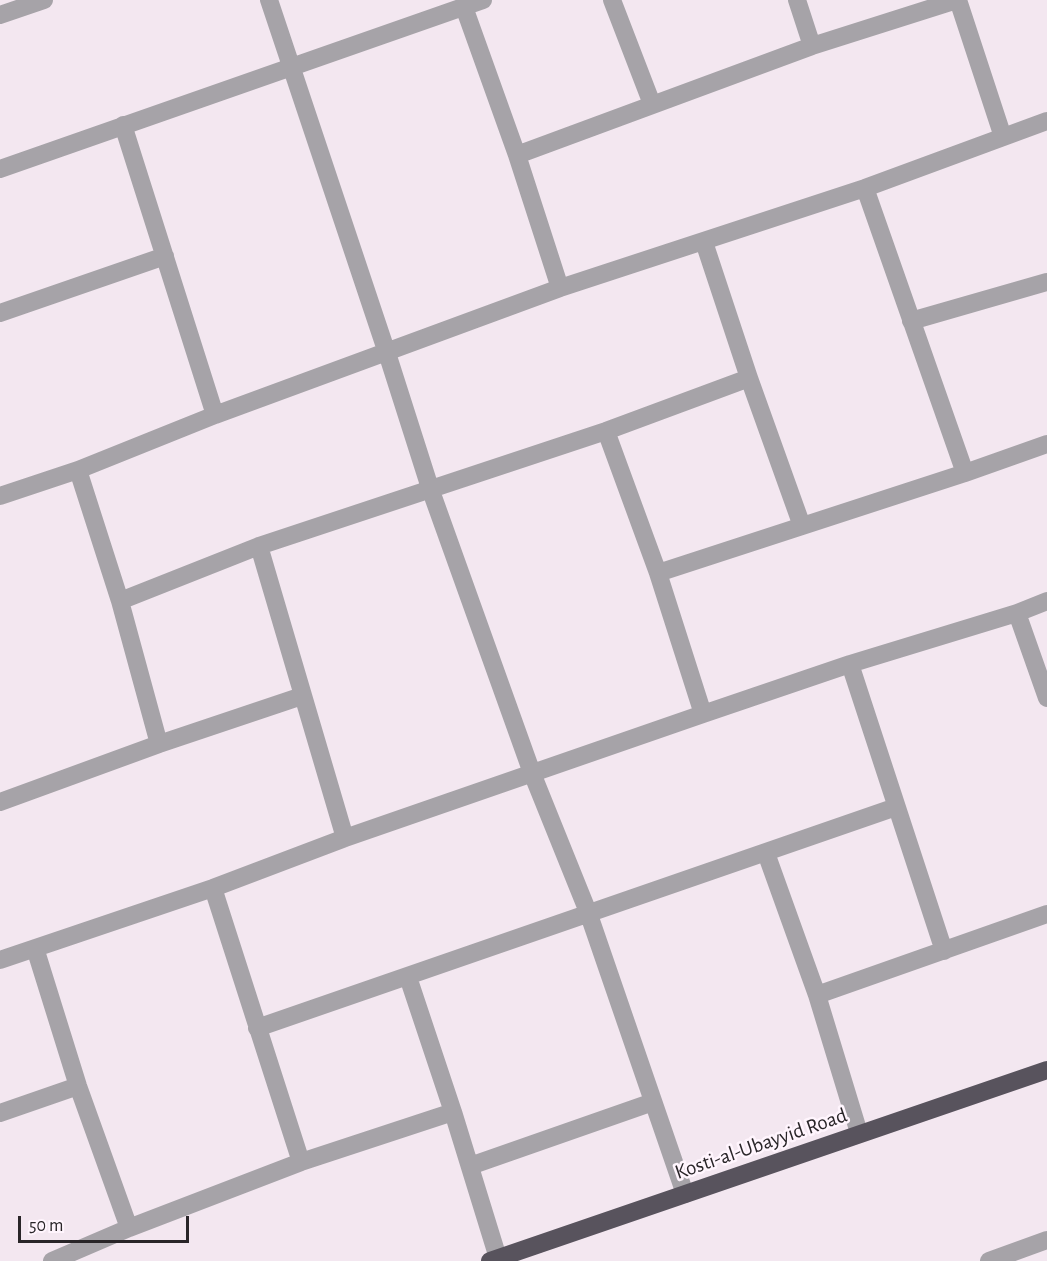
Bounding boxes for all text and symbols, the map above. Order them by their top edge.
street label: Kosti-al-Ubayyid Road [672,1103,850,1185]
scale bar [21,1204,192,1242]
text: 50 m [29,1217,63,1235]

